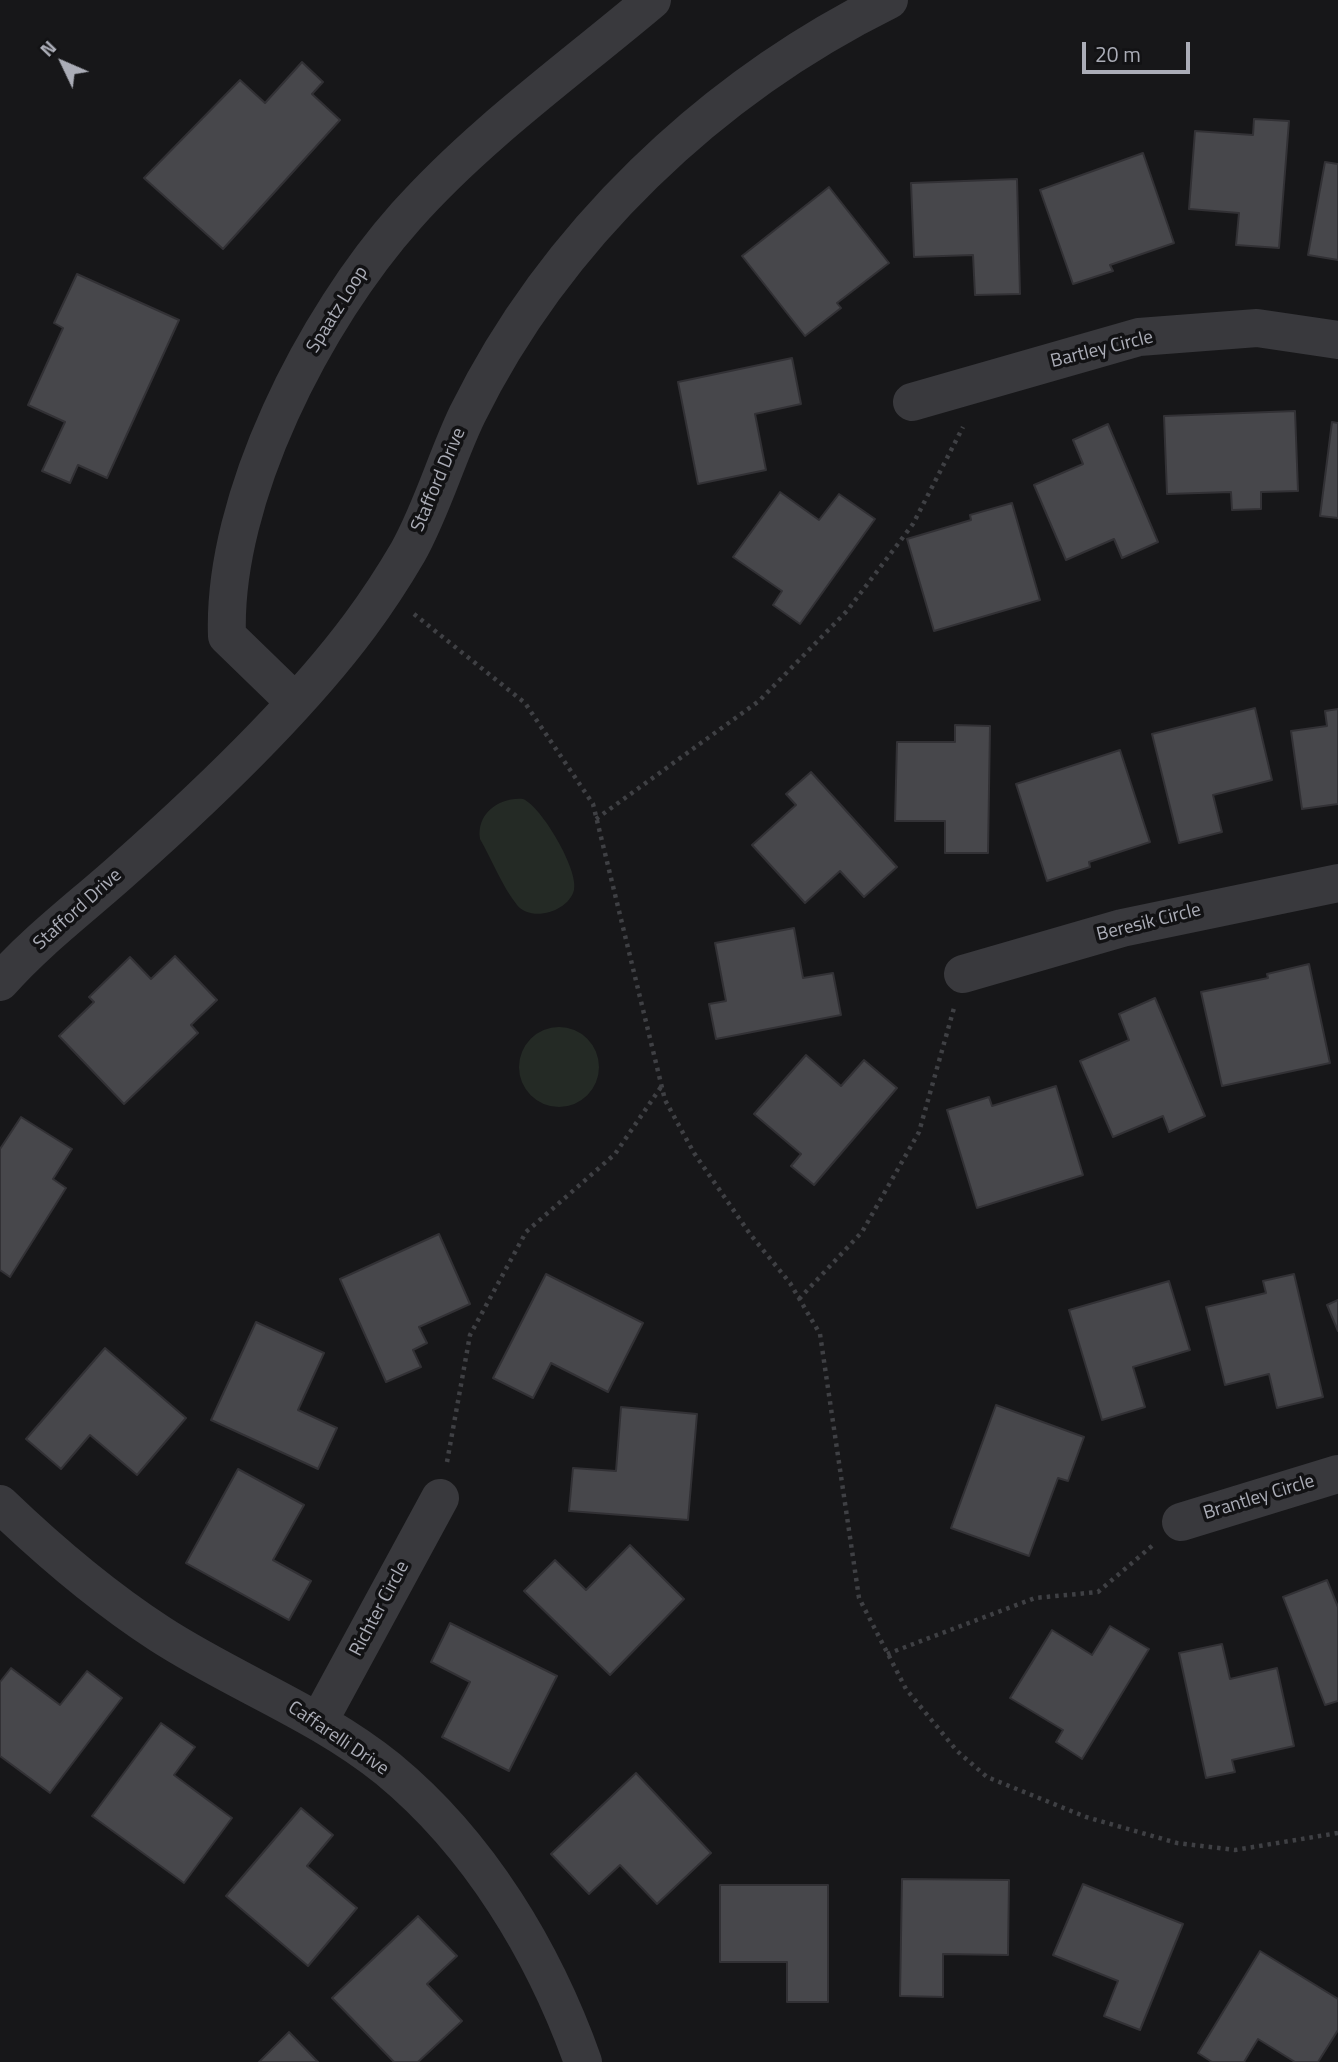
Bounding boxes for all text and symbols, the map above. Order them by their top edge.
north arrow [28,28,98,98]
scale bar [1086,28,1194,72]
text: N [33,33,63,63]
text: 20 m [1095,38,1141,70]
street label: Spaatz Loop [302,262,374,358]
street label: Bartley Circle [1048,326,1156,374]
street label: Stafford Drive [407,425,471,535]
street label: Stafford Drive [29,864,127,956]
street label: Beresik Circle [1094,899,1204,947]
street label: Brantley Circle [1201,1470,1317,1526]
street label: Richter Circle [345,1558,415,1660]
street label: Caffarelli Drive [283,1697,393,1781]

